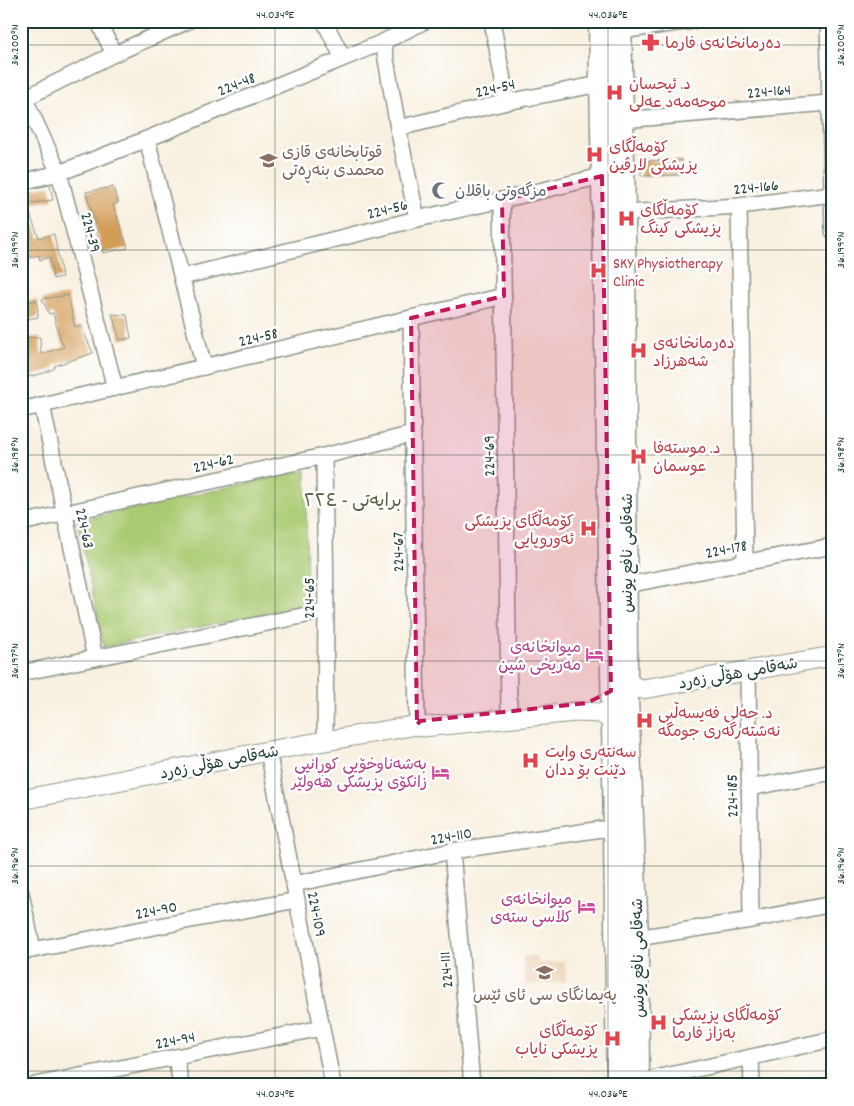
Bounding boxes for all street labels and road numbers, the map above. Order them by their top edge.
street label: 224-48 [214,67,259,103]
street label: 224-54 [473,74,518,105]
street label: 224-164 [746,79,792,106]
street label: 224-166 [733,175,780,202]
street label: 224-56 [365,194,411,227]
street label: 224-39 [73,210,106,255]
street label: 224-58 [237,323,281,354]
street label: 224-69 [479,435,502,477]
street label: 224-62 [191,449,236,480]
street label: شەقامی نافع یونس [617,493,640,613]
street label: 224-63 [68,506,99,551]
street label: 224-67 [388,532,411,572]
street label: 224-178 [704,535,749,566]
street label: 224-65 [299,577,322,619]
street label: شەقامی هۆڵی زەرد [677,651,800,696]
street label: شەقامی هۆڵی زەرد [158,739,281,786]
street label: 224-185 [722,774,745,818]
street label: 224-110 [429,823,474,852]
street label: 224-109 [300,890,331,939]
street label: 224-90 [134,896,179,927]
street label: شەقامی نافع یونس [627,898,652,1018]
street label: 224-111 [434,951,461,989]
street label: 224-94 [154,1026,197,1057]

